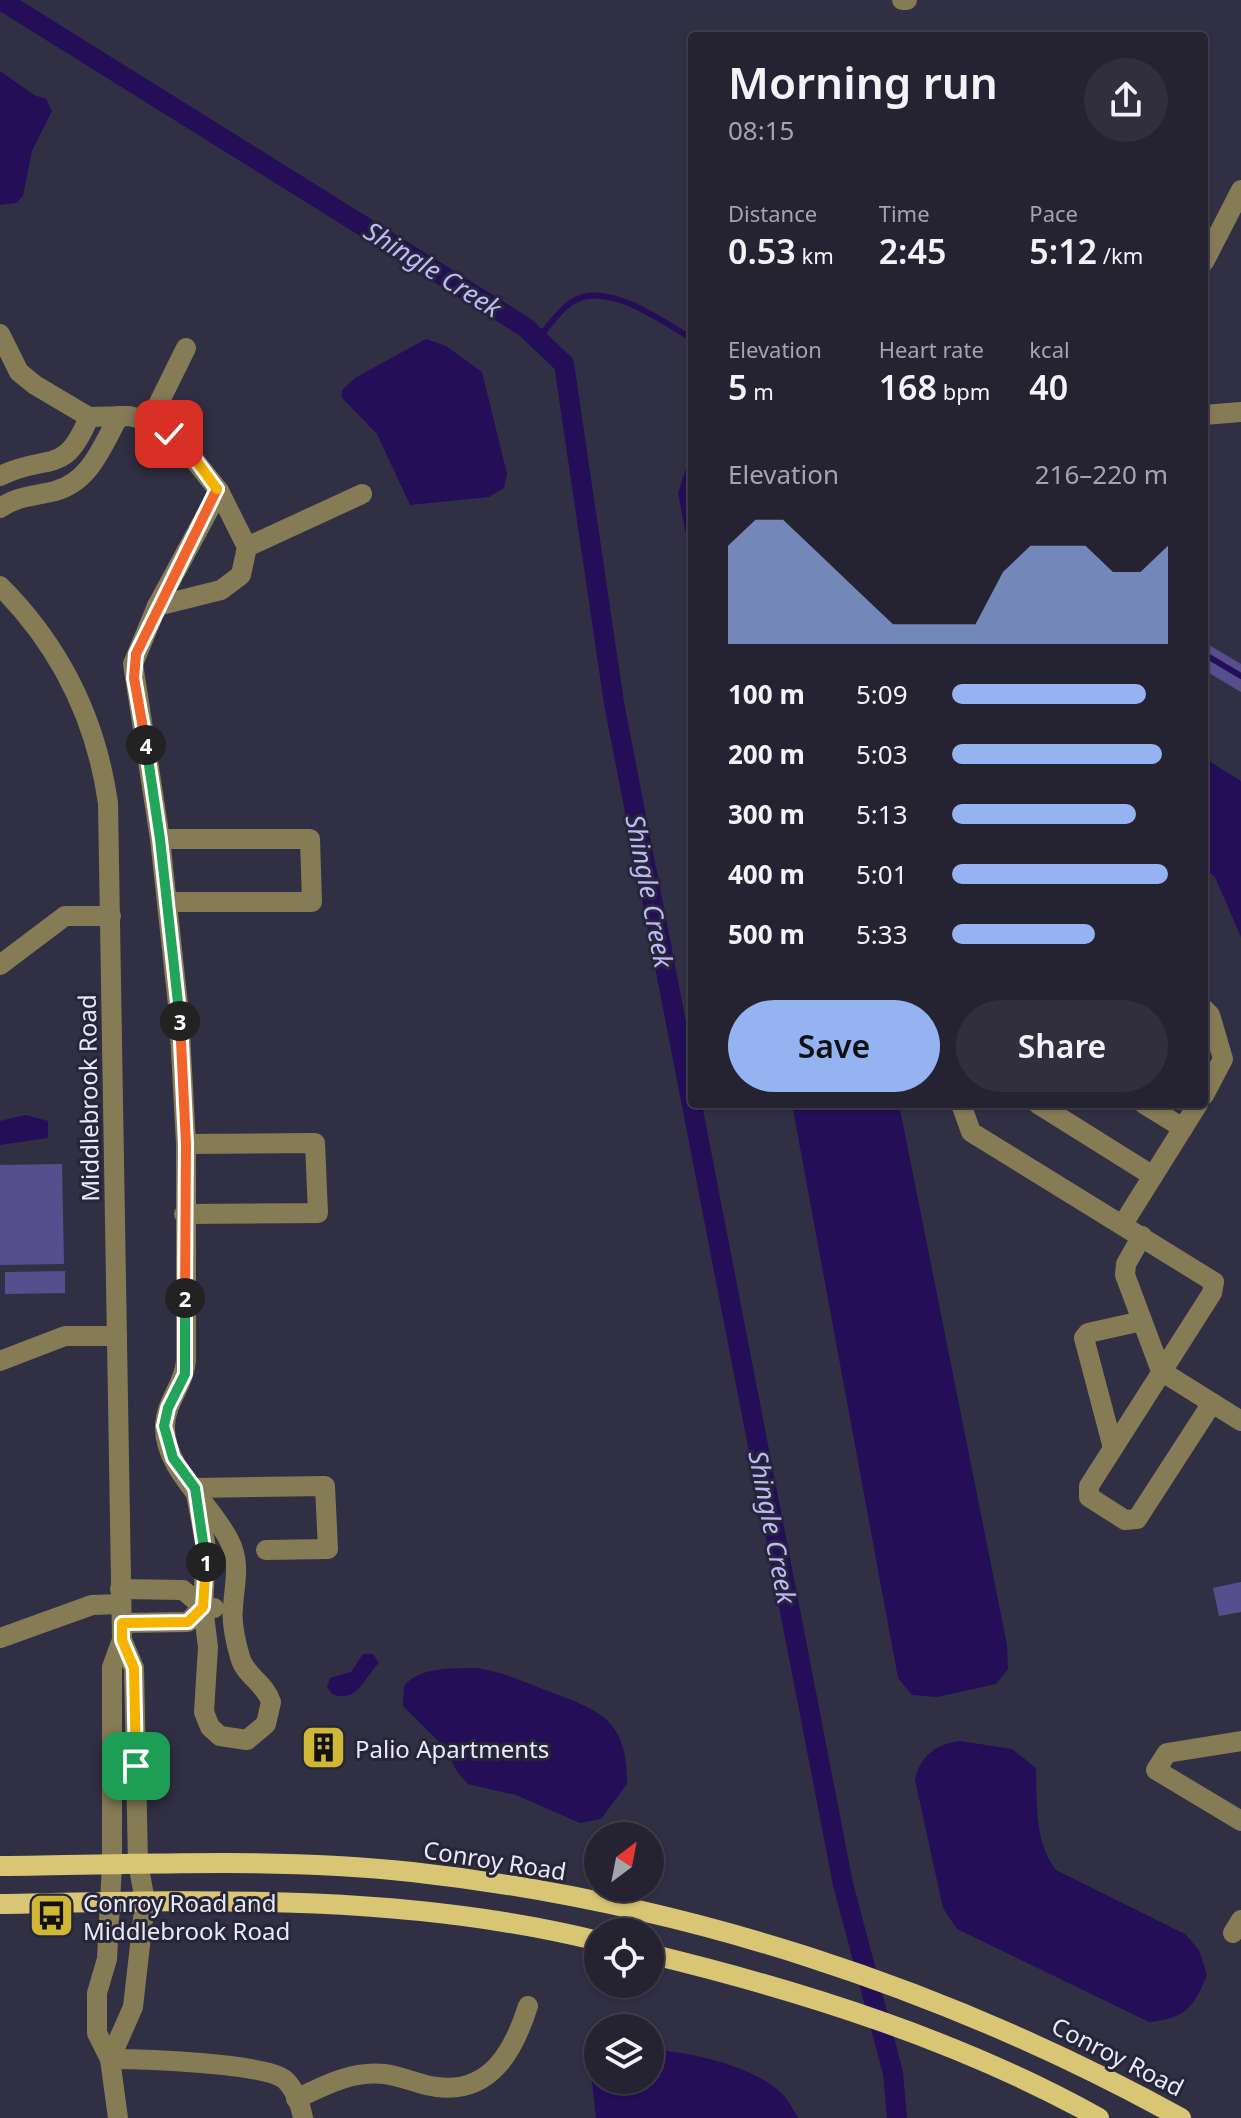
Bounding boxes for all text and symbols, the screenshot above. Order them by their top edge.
text: Morning run [728,52,998,112]
button: share [1084,58,1168,142]
text: 08:15 [728,112,794,148]
text: Distance [728,198,817,228]
text: Time [879,198,930,228]
text: Pace [1029,198,1078,228]
water label: Shingle Creek [358,213,509,326]
text: 0.53 [728,228,796,274]
text: 2:45 [879,228,946,274]
text: 5:12 [1029,228,1097,274]
text: km [796,240,834,270]
text: /km [1097,240,1143,270]
text: Elevation [728,334,822,364]
text: Heart rate [879,334,984,364]
text: kcal [1029,334,1070,364]
text: 5 [728,364,747,410]
text: 168 [879,364,937,410]
text: 40 [1029,364,1068,410]
text: m [747,376,774,406]
text: bpm [937,376,990,406]
pin [135,400,203,468]
icon: check [147,412,191,456]
text: Elevation [728,456,839,492]
text: 216–220 m [1035,456,1168,492]
text: 100 m [728,676,805,712]
text: 5:09 [856,676,908,712]
pin: 4 [126,725,166,765]
text: 4 [140,730,152,760]
text: 200 m [728,736,805,772]
text: 5:03 [856,736,908,772]
text: 300 m [728,796,805,832]
text: 5:13 [856,796,908,832]
water label: Shingle Creek [618,811,683,972]
text: 400 m [728,856,805,892]
text: 5:01 [856,856,908,892]
text: 500 m [728,916,805,952]
text: 5:33 [856,916,908,952]
street label: Middlebrook Road [70,994,106,1202]
button: Save [728,1000,940,1092]
button: Share [956,1000,1168,1092]
pin: 3 [160,1001,200,1041]
text: 3 [174,1006,186,1036]
pin: 2 [165,1278,205,1318]
text: 2 [179,1283,191,1313]
water label: Shingle Creek [741,1447,806,1608]
pin: 1 [186,1542,226,1582]
text: 1 [200,1547,212,1577]
building icon: Palio Apartments [300,1724,348,1772]
pin [102,1732,170,1800]
place label: Palio Apartments [355,1732,549,1765]
icon: arrive [114,1744,158,1788]
north arrow [584,1822,664,1902]
map controls [584,1822,664,2094]
street label: Conroy Road [421,1832,569,1888]
place label: Conroy Road and Middlebrook Road [83,1886,290,1947]
bus stop icon: Conroy Road and Middlebrook Road [28,1892,76,1940]
button: locate [584,1918,664,1998]
street label: Conroy Road [1046,2009,1190,2103]
button: layers [584,2014,664,2094]

